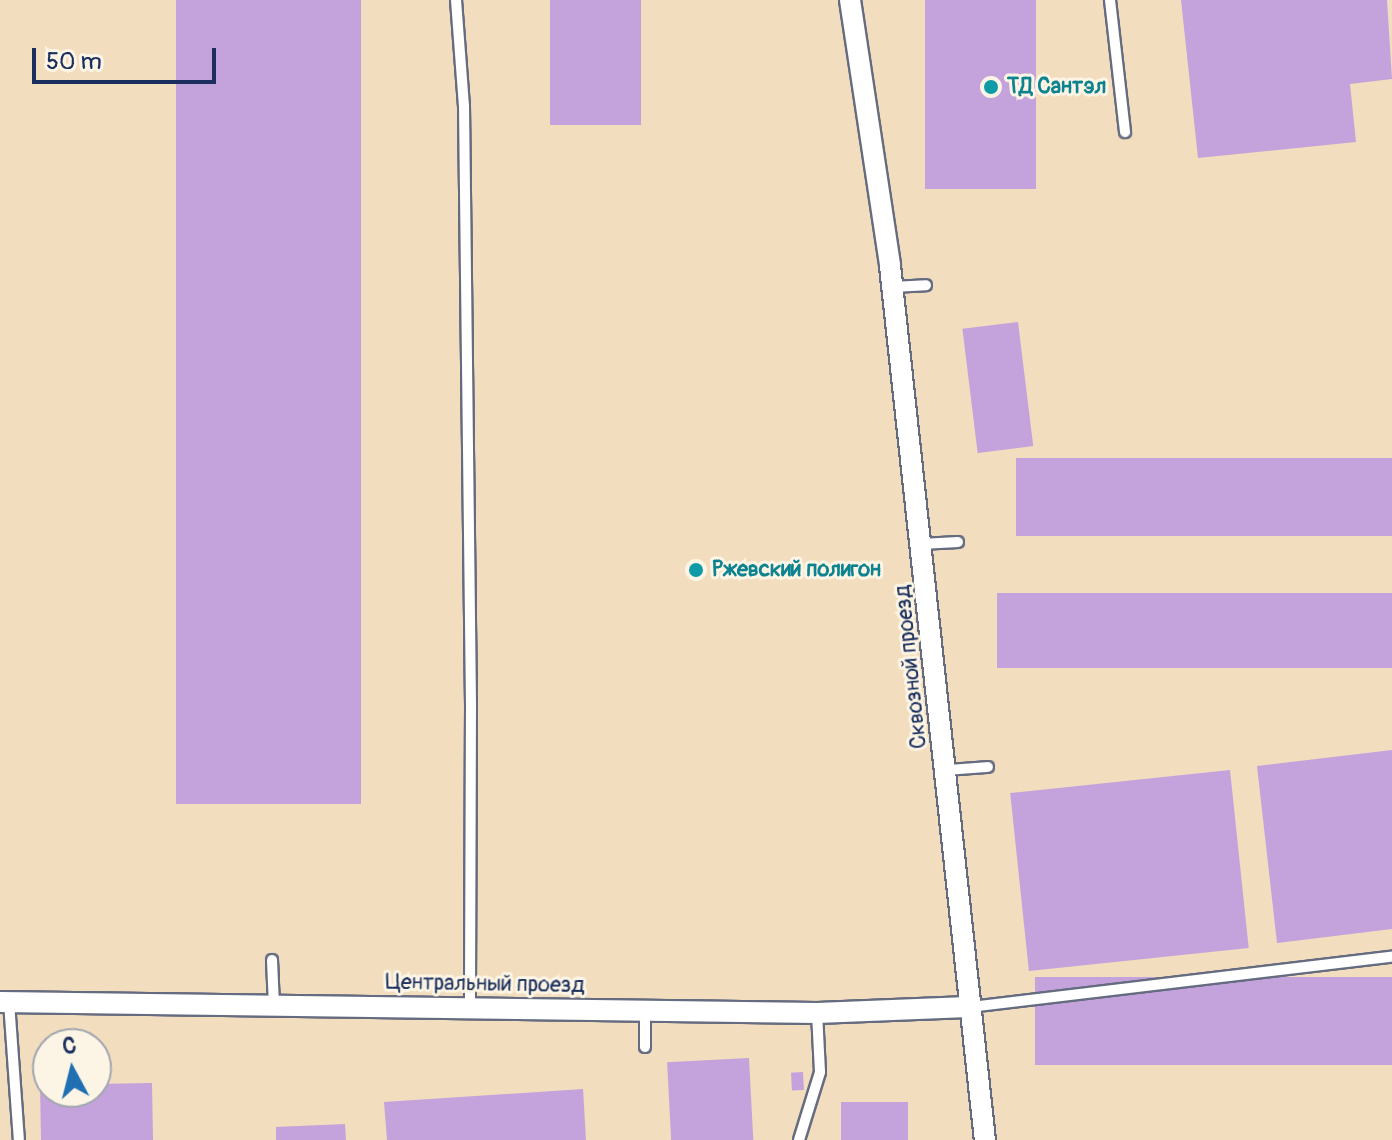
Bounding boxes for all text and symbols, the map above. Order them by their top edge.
scale bar [36,32,220,82]
text: 50 m [46,47,102,76]
place label: ТД Сантэл [1007,74,1106,100]
marker: ТД Сантэл [982,78,1000,96]
place label: Ржевский полигон [712,557,881,583]
marker: Ржевский полигон [687,561,705,579]
street label: Сквозной проезд [889,584,933,750]
street label: Центральный проезд [385,969,585,999]
north arrow [32,1028,112,1108]
text: С [61,1031,78,1061]

